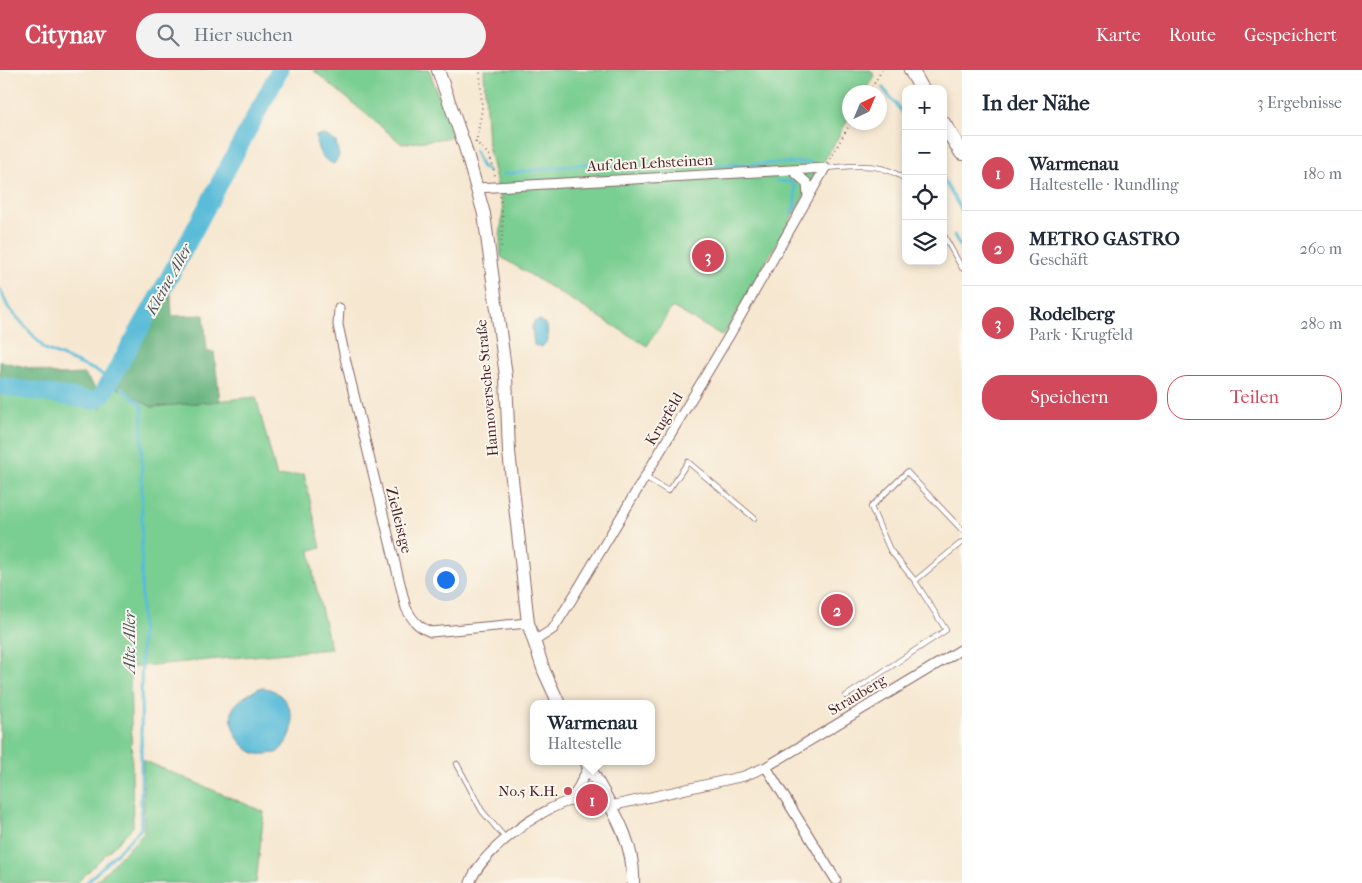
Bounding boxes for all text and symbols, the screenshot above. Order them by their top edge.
search box [136,13,486,58]
text: Citynav [25,21,106,49]
icon: search [154,21,182,49]
text: Hier suchen [194,24,293,46]
text: Karte [1096,25,1141,46]
text: Route [1169,25,1216,46]
text: Gespeichert [1244,25,1337,46]
north arrow [842,85,887,130]
map controls [902,85,947,265]
button: + [902,85,947,130]
text: In der Nähe [982,91,1090,115]
text: 3 Ergebnisse [1257,93,1342,112]
button: − [902,130,947,175]
street label: Auf den Lehsteinen [586,151,714,175]
text: Warmenau [1029,153,1119,175]
text: 1 [995,164,1001,183]
text: 180 m [1303,164,1342,183]
button: locate [902,175,947,220]
text: Haltestelle · Rundling [1029,175,1179,194]
button: layers [902,220,947,265]
text: METRO GASTRO [1029,228,1180,250]
pin: 3 [692,237,724,275]
water label: Kleine Aller [141,239,197,319]
text: 2 [994,239,1002,258]
text: 260 m [1300,239,1342,258]
text: Geschäft [1029,250,1089,269]
text: Rodelberg [1029,303,1114,325]
text: 3 [995,314,1001,333]
text: 280 m [1300,314,1342,333]
street label: Hannoversche Straße [472,318,502,457]
text: Park · Krugfeld [1029,325,1133,344]
button: Speichern [982,375,1157,420]
button: Teilen [1167,375,1342,420]
street label: Krugfeld [641,389,687,449]
street label: Zielleistge [382,485,416,556]
your location [433,567,459,593]
pin: 2 [821,591,853,629]
water label: Alte Aller [120,609,139,675]
street label: Strauberg [825,670,890,719]
popup [530,700,655,765]
text: Warmenau [548,712,637,734]
text: Haltestelle [548,734,622,753]
pin: 1 [576,781,608,819]
place label: No.5 K.H. [498,782,558,800]
marker: No.5 K.H. [562,785,574,797]

